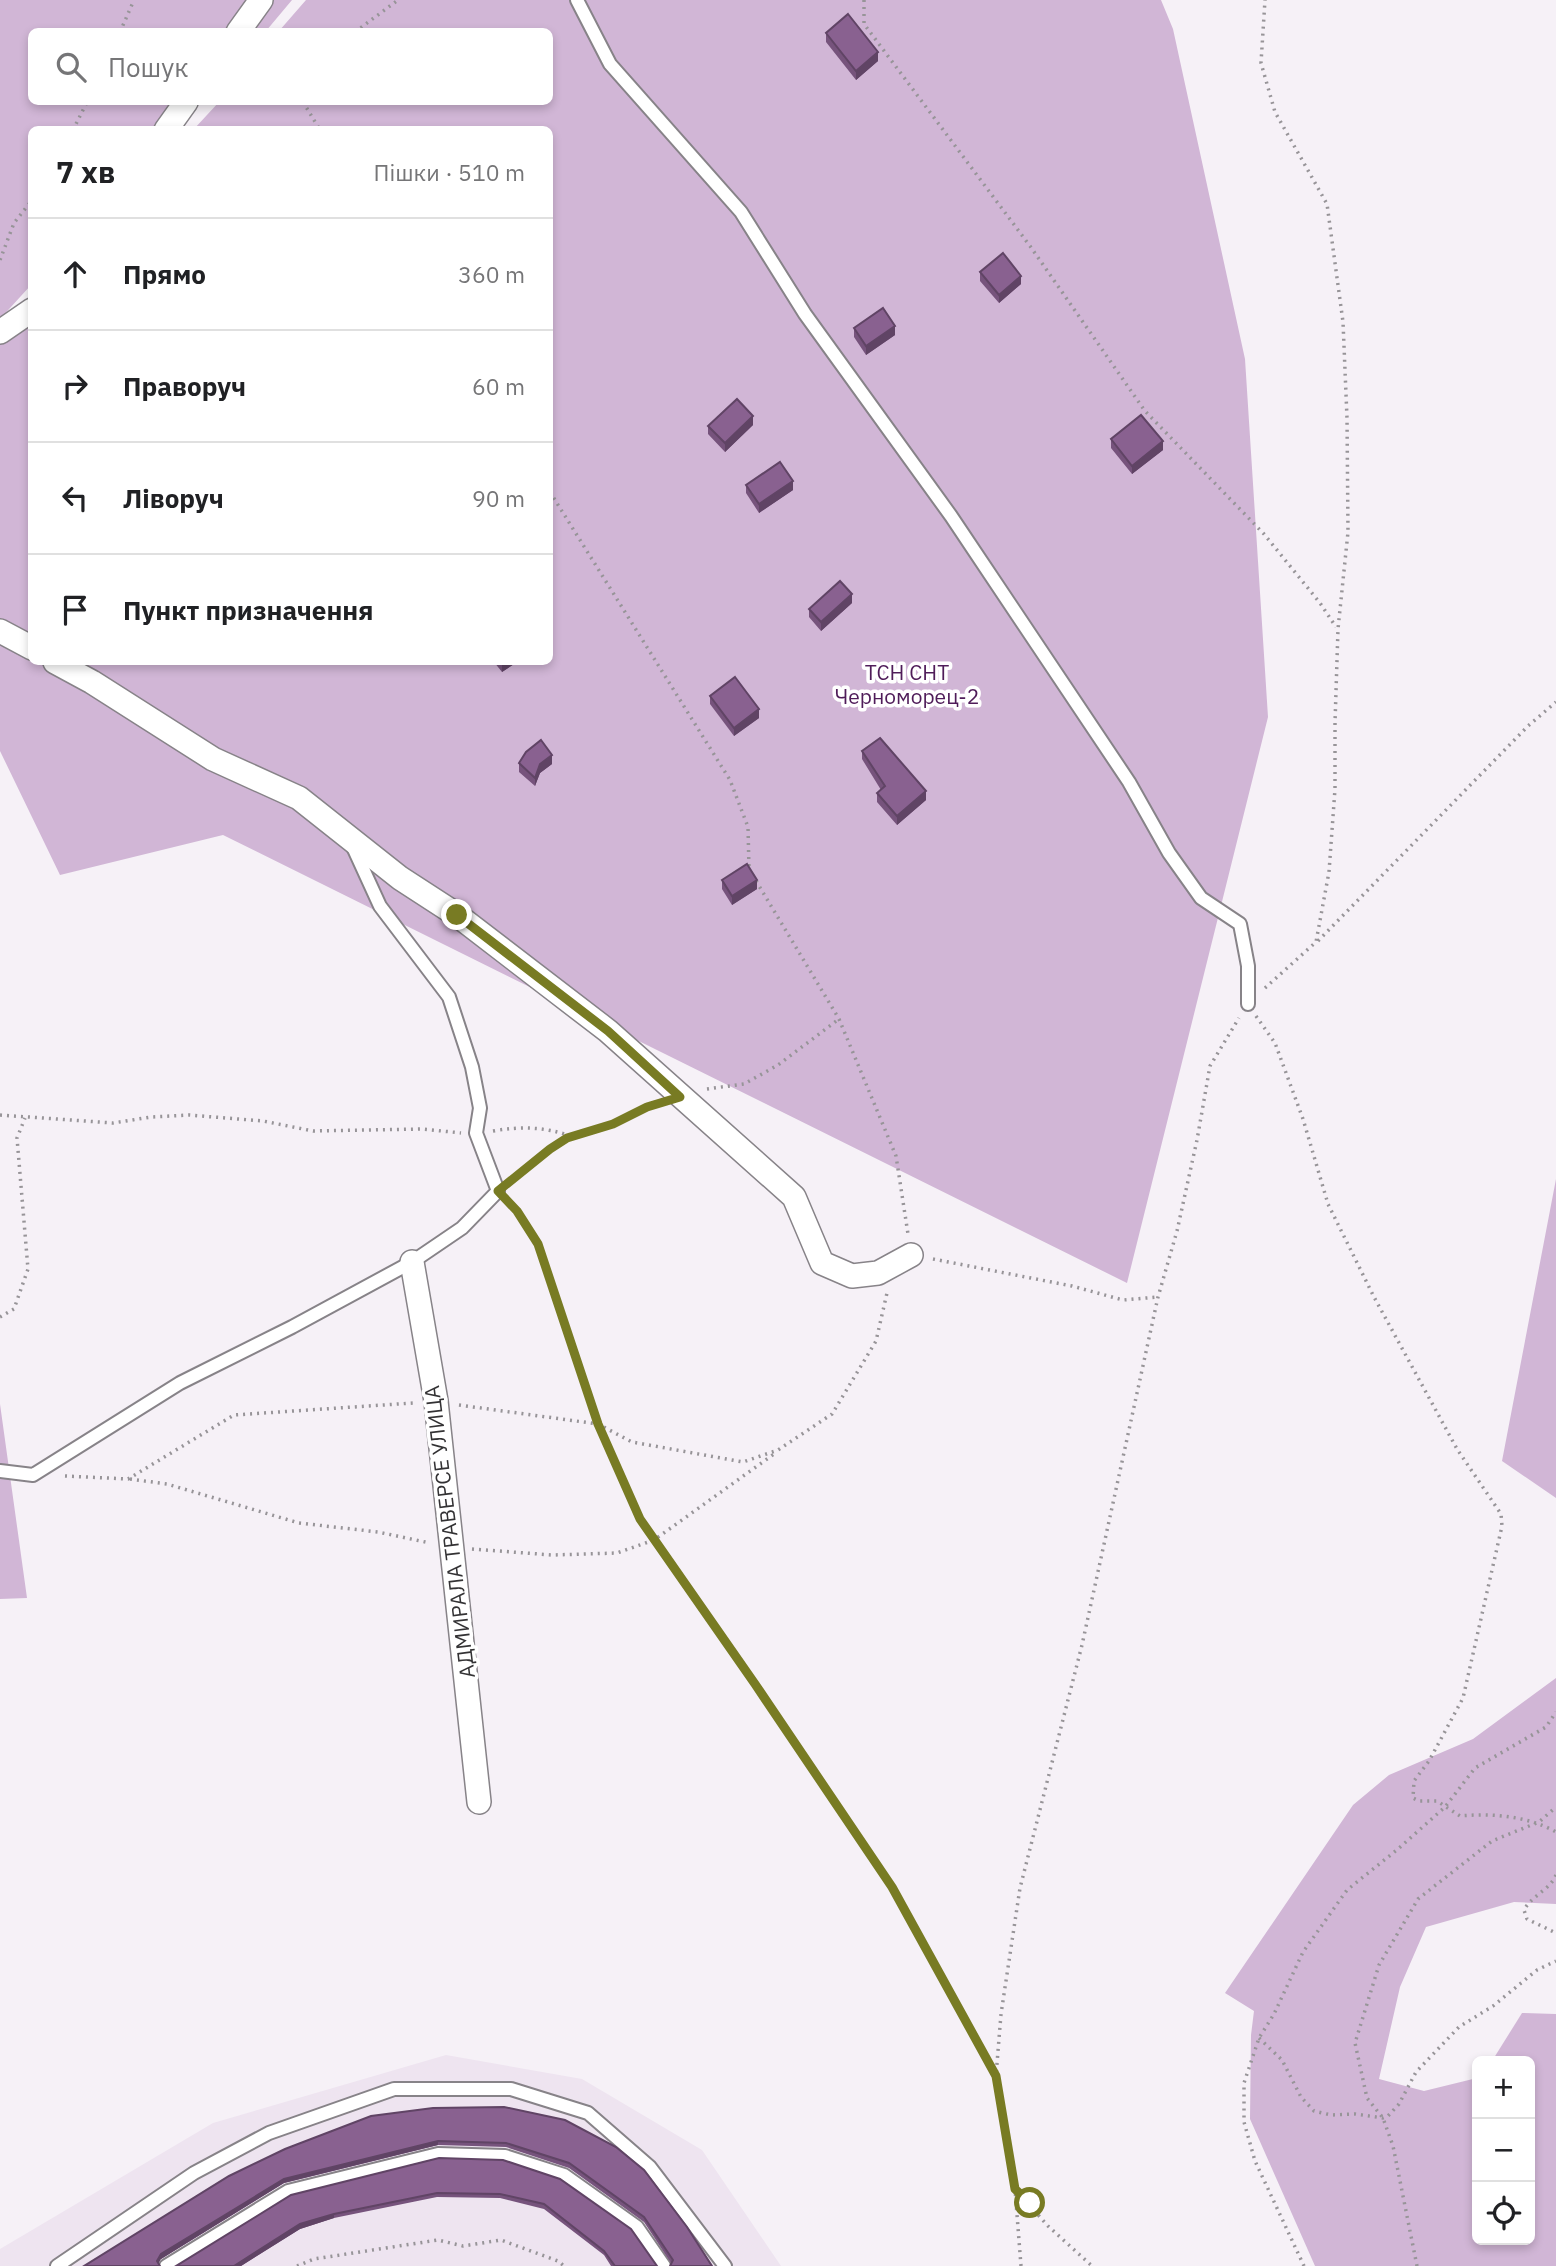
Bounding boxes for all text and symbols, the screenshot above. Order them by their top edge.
search box [28,28,553,105]
icon: search [52,48,90,86]
text: Пошук [108,50,189,84]
text: 7 хв [56,152,115,191]
text: Пішки · 510 m [374,157,525,187]
icon: ahead [56,255,94,293]
text: Прямо [123,257,206,291]
text: 360 m [458,259,525,289]
icon: right [56,367,94,405]
text: Праворуч [123,369,246,403]
text: 60 m [472,371,525,401]
icon: left [56,479,94,517]
text: Ліворуч [123,481,224,515]
text: 90 m [472,483,525,513]
icon: arrive [56,591,94,629]
text: Пункт призначення [123,593,373,627]
park label: ТСН СНТ Черноморец-2 [835,658,979,710]
route end [441,899,472,930]
street label: АДМИРАЛА ТРАВЕРСЕ УЛИЦА [417,1384,481,1680]
map controls [1472,2056,1535,2245]
button: + [1472,2056,1535,2119]
button: − [1472,2119,1535,2182]
button: locate [1472,2182,1535,2245]
route start [1014,2187,1045,2218]

